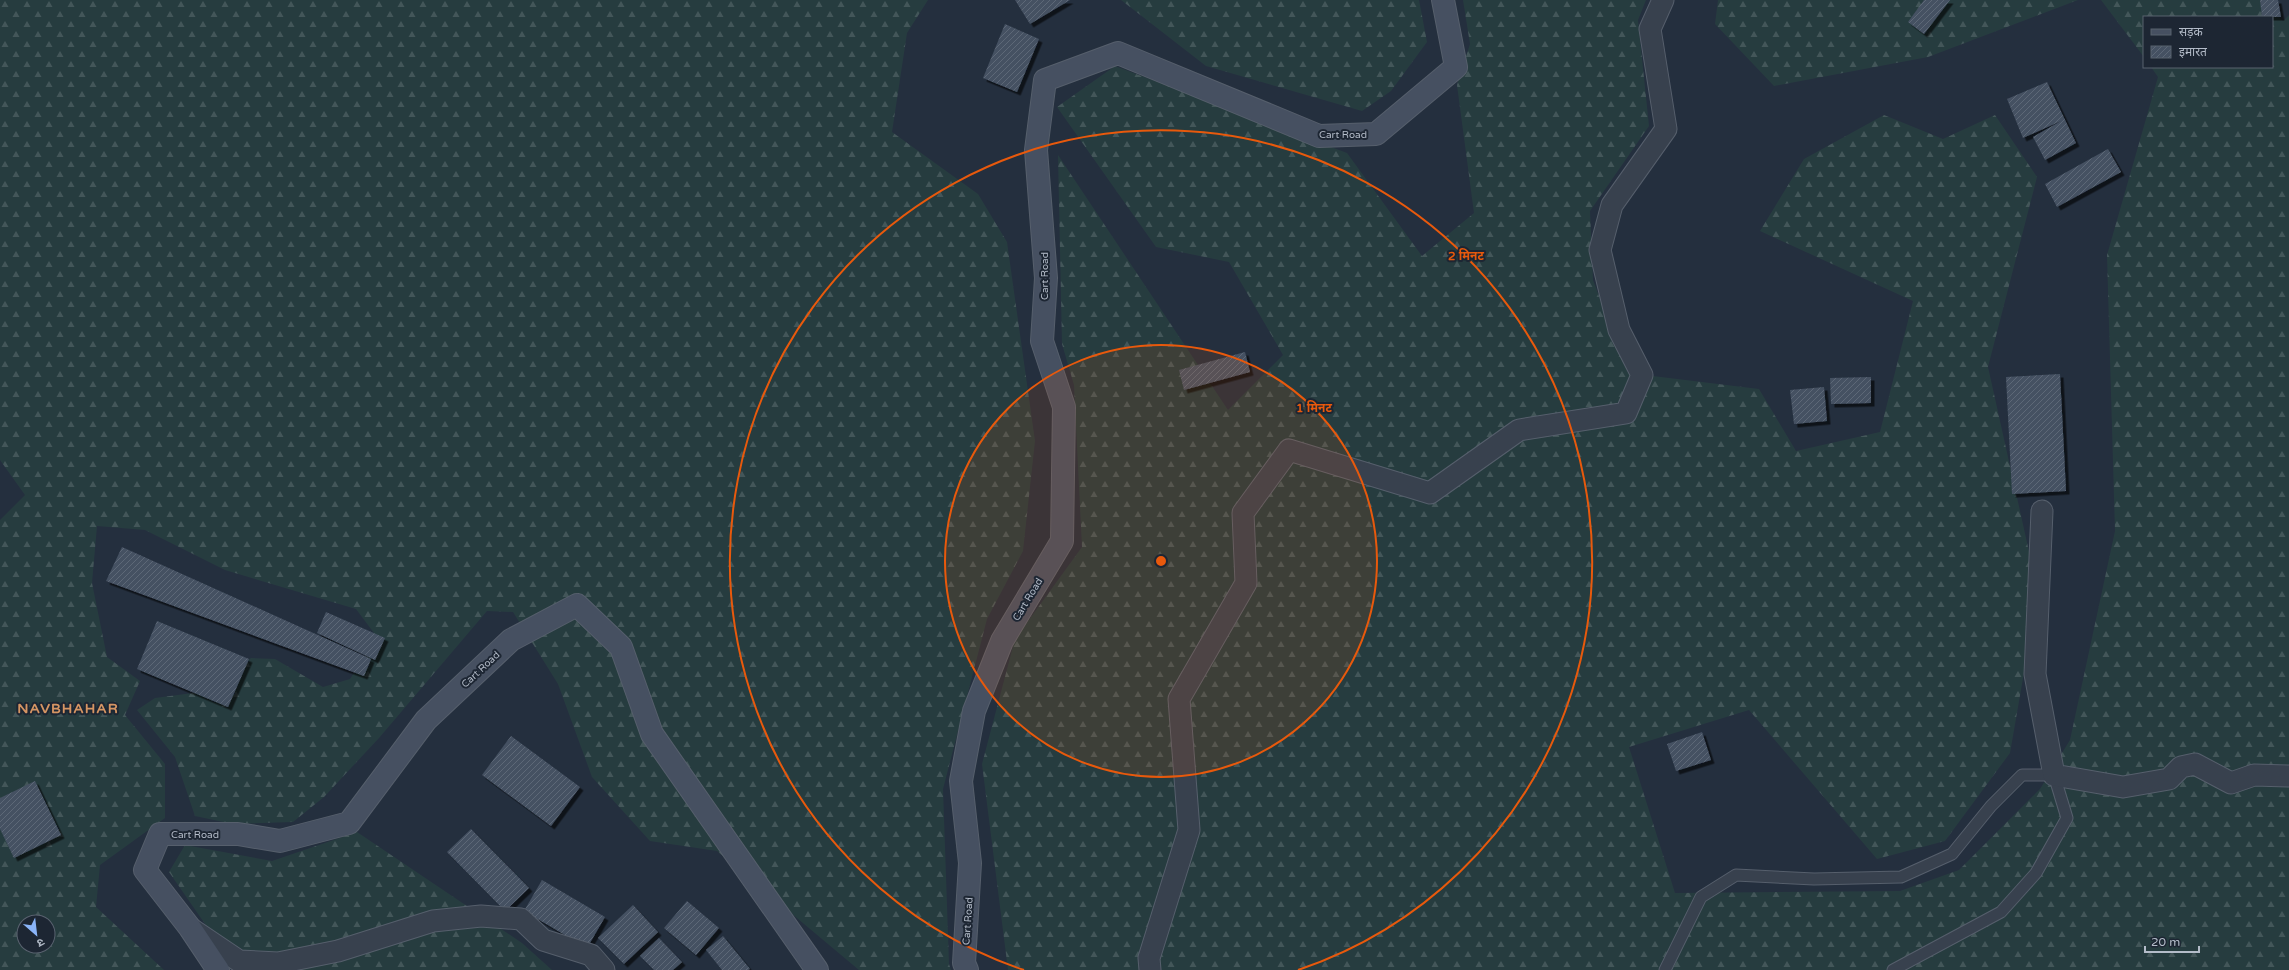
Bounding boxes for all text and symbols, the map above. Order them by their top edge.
legend [2143,16,2273,68]
text: सड़क [2179,25,2204,39]
text: इमारत [2179,45,2208,59]
street label: Cart Road [1319,129,1367,141]
text: 2 मिनट [1448,248,1484,263]
street label: Cart Road [1039,252,1051,300]
text: 1 मिनट [1296,400,1332,415]
centre of rings [1154,554,1168,568]
street label: Cart Road [1010,576,1045,623]
street label: Cart Road [459,649,502,690]
district label: NAVBHAHAR [17,700,119,717]
street label: Cart Road [171,829,219,841]
street label: Cart Road [960,897,976,945]
north arrow [16,914,56,954]
scale bar [2145,928,2199,954]
text: उ [34,935,46,950]
text: 20 m [2151,935,2180,949]

